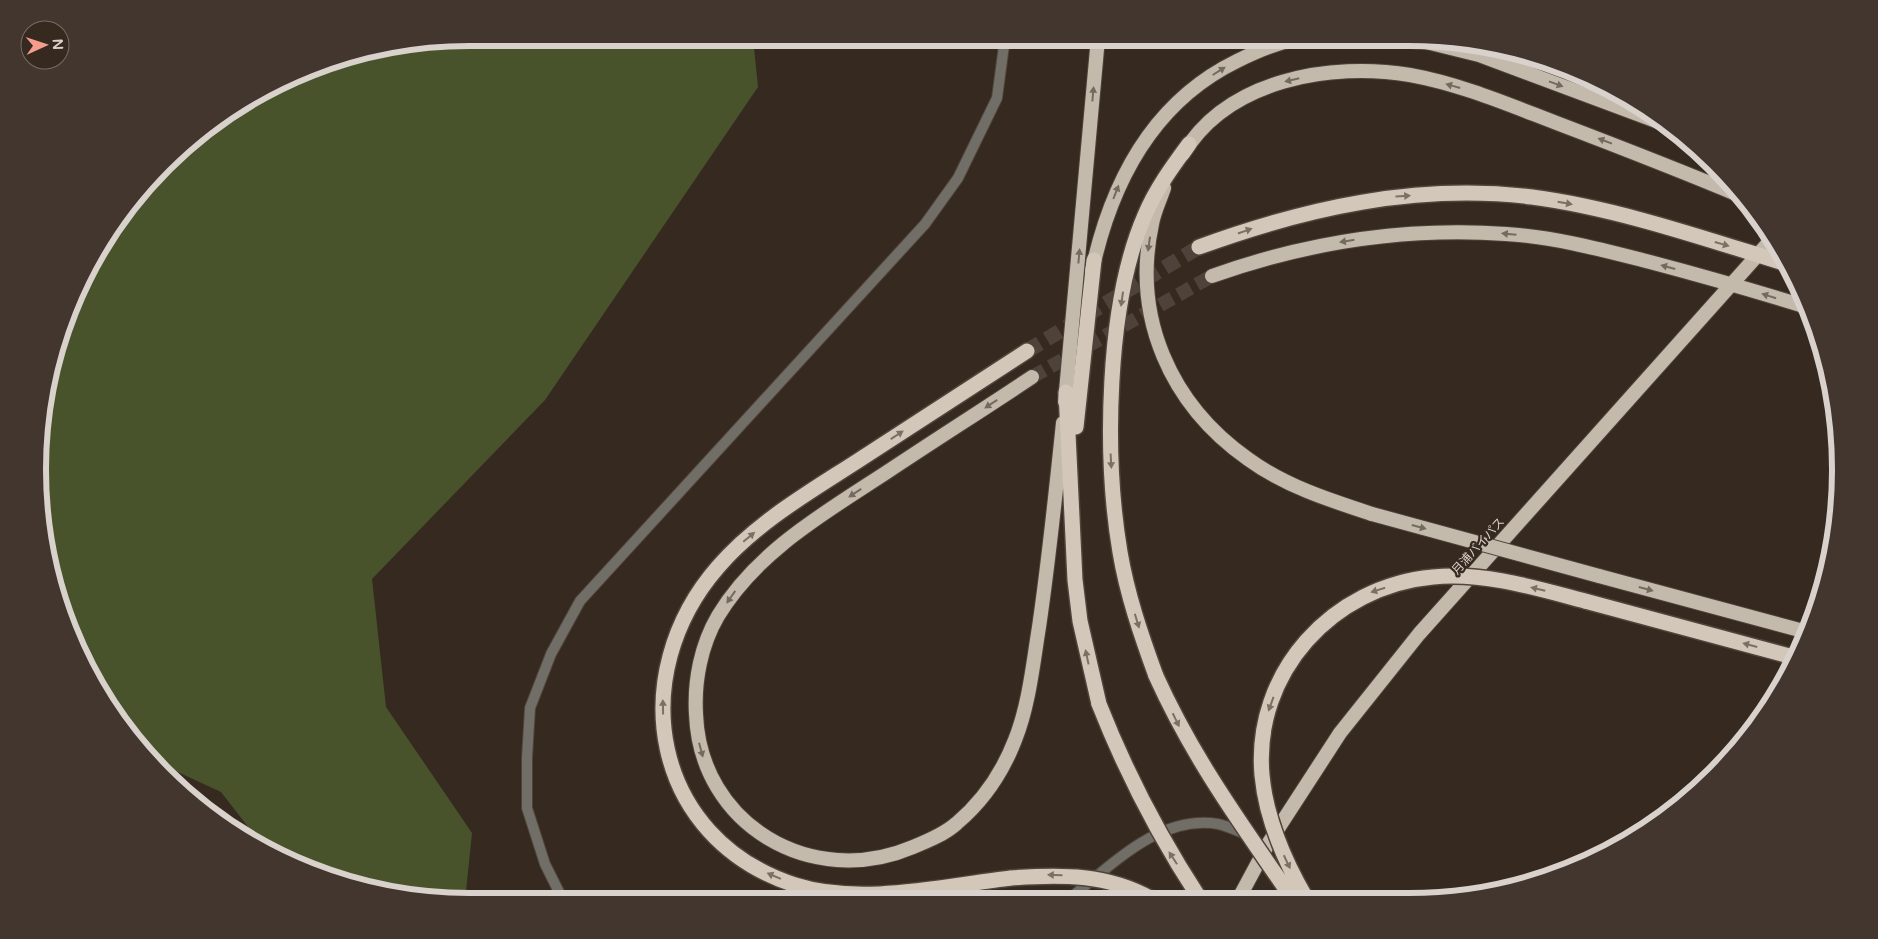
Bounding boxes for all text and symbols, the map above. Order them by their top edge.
north arrow [20,20,70,70]
text: N [49,38,66,50]
one-way arrow [1212,66,1225,75]
one-way arrow [1284,76,1300,84]
one-way arrow [1445,81,1460,89]
one-way arrow [1549,81,1564,88]
one-way arrow [1089,86,1097,102]
one-way arrow [1598,137,1612,145]
one-way arrow [1112,184,1120,199]
one-way arrow [1395,192,1411,200]
one-way arrow [1557,199,1573,207]
one-way arrow [1237,226,1252,234]
one-way arrow [1501,230,1517,238]
one-way arrow [1145,236,1153,252]
one-way arrow [1338,238,1354,246]
one-way arrow [1714,241,1729,249]
one-way arrow [1075,248,1083,264]
one-way arrow [1660,263,1675,271]
one-way arrow [1762,291,1777,299]
one-way arrow [1117,292,1125,308]
one-way arrow [984,399,998,409]
one-way arrow [891,430,904,440]
one-way arrow [1108,453,1116,469]
one-way arrow [848,488,862,497]
street label: 月浦バイパス [1449,515,1507,577]
one-way arrow [1412,523,1427,531]
one-way arrow [743,532,756,543]
one-way arrow [1530,585,1545,593]
one-way arrow [1639,585,1654,593]
one-way arrow [1371,587,1386,594]
one-way arrow [726,590,736,603]
one-way arrow [1133,614,1141,629]
one-way arrow [1742,641,1757,649]
one-way arrow [1083,648,1091,664]
one-way arrow [1267,697,1275,712]
one-way arrow [659,699,667,715]
one-way arrow [1172,713,1180,727]
one-way arrow [698,743,706,758]
one-way arrow [1168,851,1178,864]
one-way arrow [1282,854,1291,869]
one-way arrow [1047,871,1063,879]
one-way arrow [767,872,781,880]

